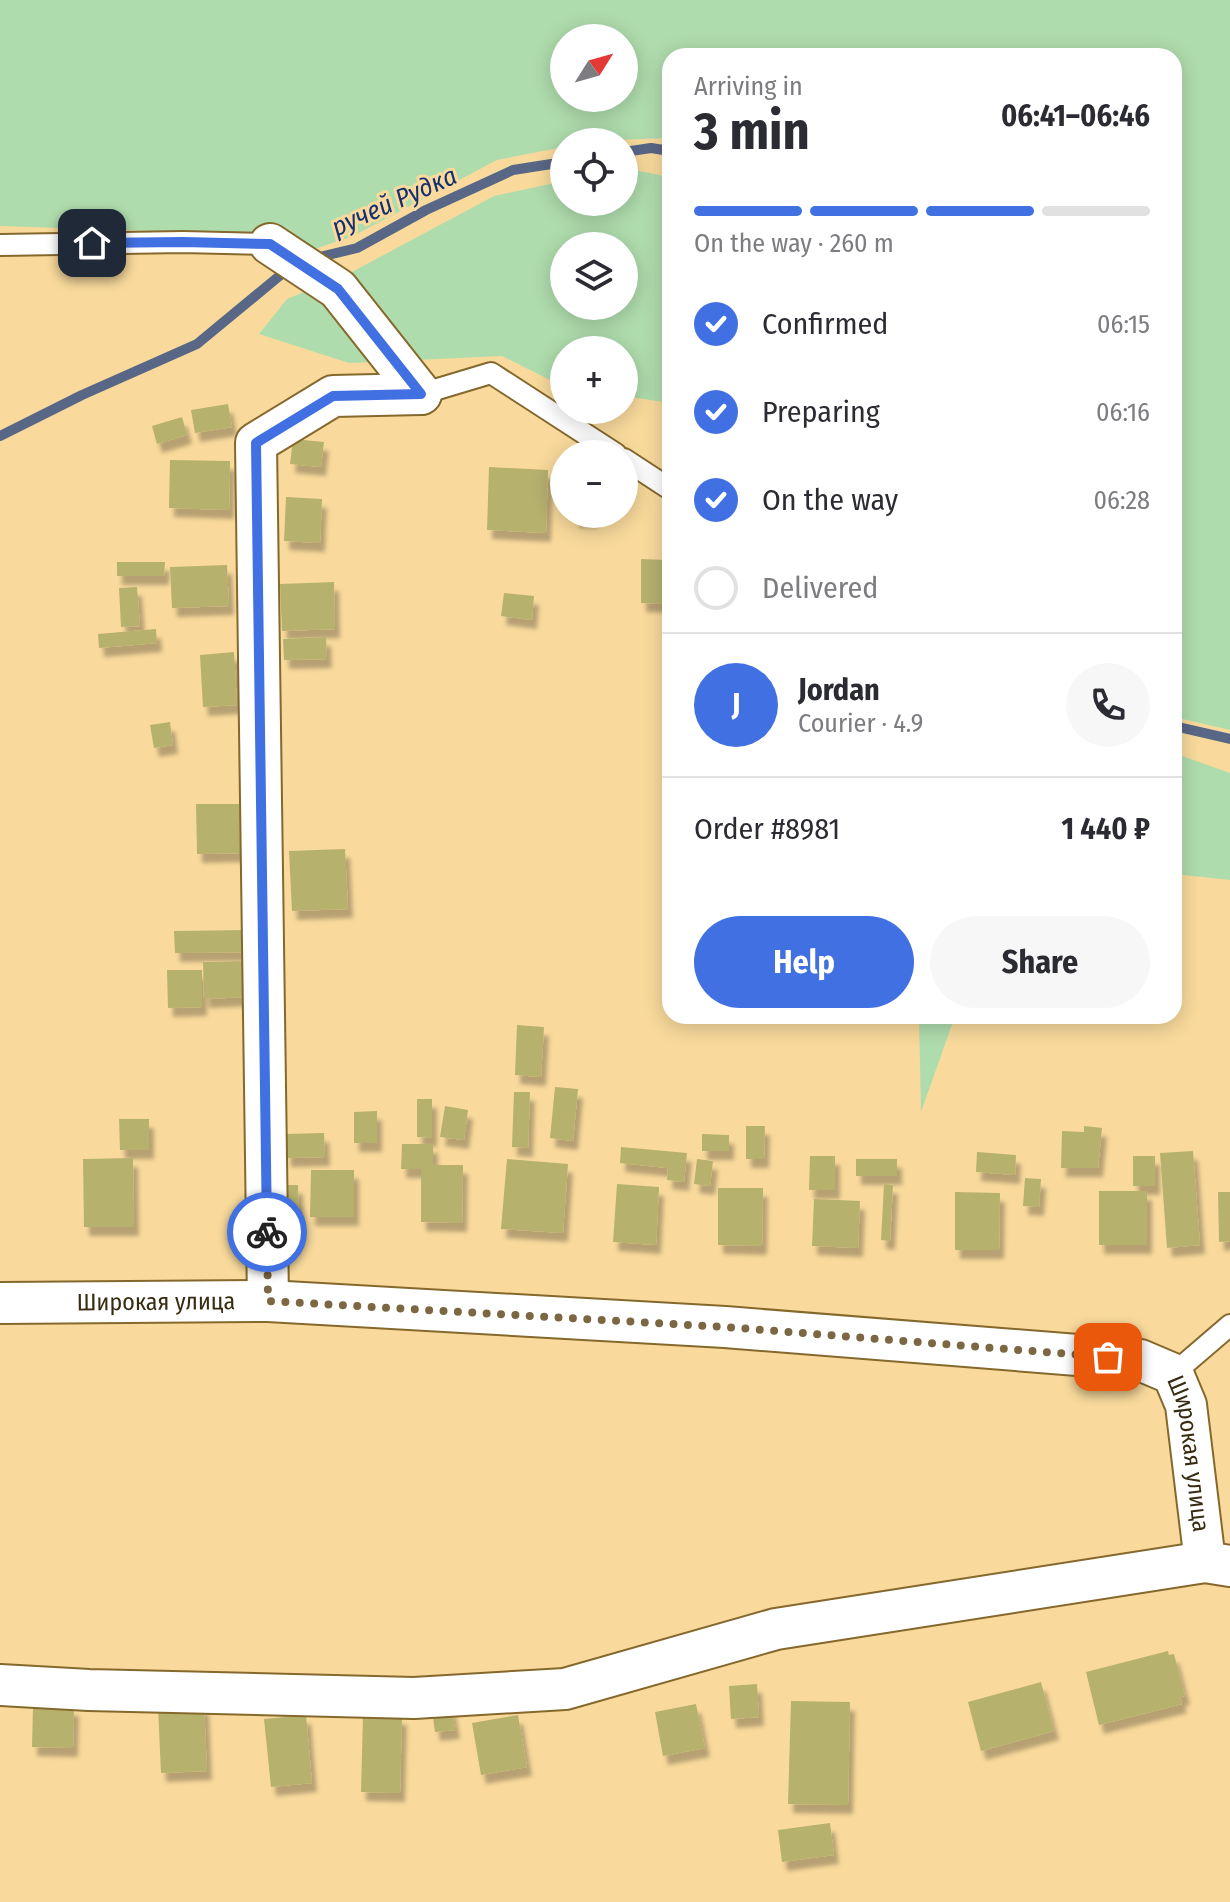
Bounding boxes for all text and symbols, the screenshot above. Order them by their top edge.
north arrow [550,24,638,112]
map controls [550,24,638,528]
text: Arriving in [694,71,803,102]
text: 06:41–06:46 [1001,98,1150,134]
text: 3 min [694,100,810,163]
button: locate [550,128,638,216]
water label: ручей Рудка [327,160,462,243]
pin [58,209,126,277]
icon: home [70,221,114,265]
text: On the way · 260 m [694,228,894,259]
button: layers [550,232,638,320]
icon: check [694,302,738,346]
text: Confirmed [762,306,888,342]
text: 06:15 [1097,309,1150,340]
button: + [550,336,638,424]
icon: check [694,390,738,434]
text: Preparing [762,394,880,430]
text: 06:16 [1096,397,1150,428]
button: − [550,440,638,528]
icon: check [694,478,738,522]
text: On the way [762,482,898,518]
text: 06:28 [1094,485,1150,516]
text: Delivered [762,570,878,606]
button: phone [1066,663,1150,747]
text: Jordan [798,672,880,708]
text: J [732,687,740,723]
text: Courier · 4.9 [798,708,923,739]
text: Order #8981 [694,811,840,847]
text: 1 440 ₽ [1061,811,1150,847]
button: Help [694,916,914,1008]
button: Share [930,916,1150,1008]
courier [227,1192,307,1272]
icon: bike [245,1210,289,1254]
street label: Широкая улица [77,1287,235,1316]
pin [1074,1323,1142,1391]
icon: bag [1086,1335,1130,1379]
street label: Широкая улица [1161,1371,1215,1533]

